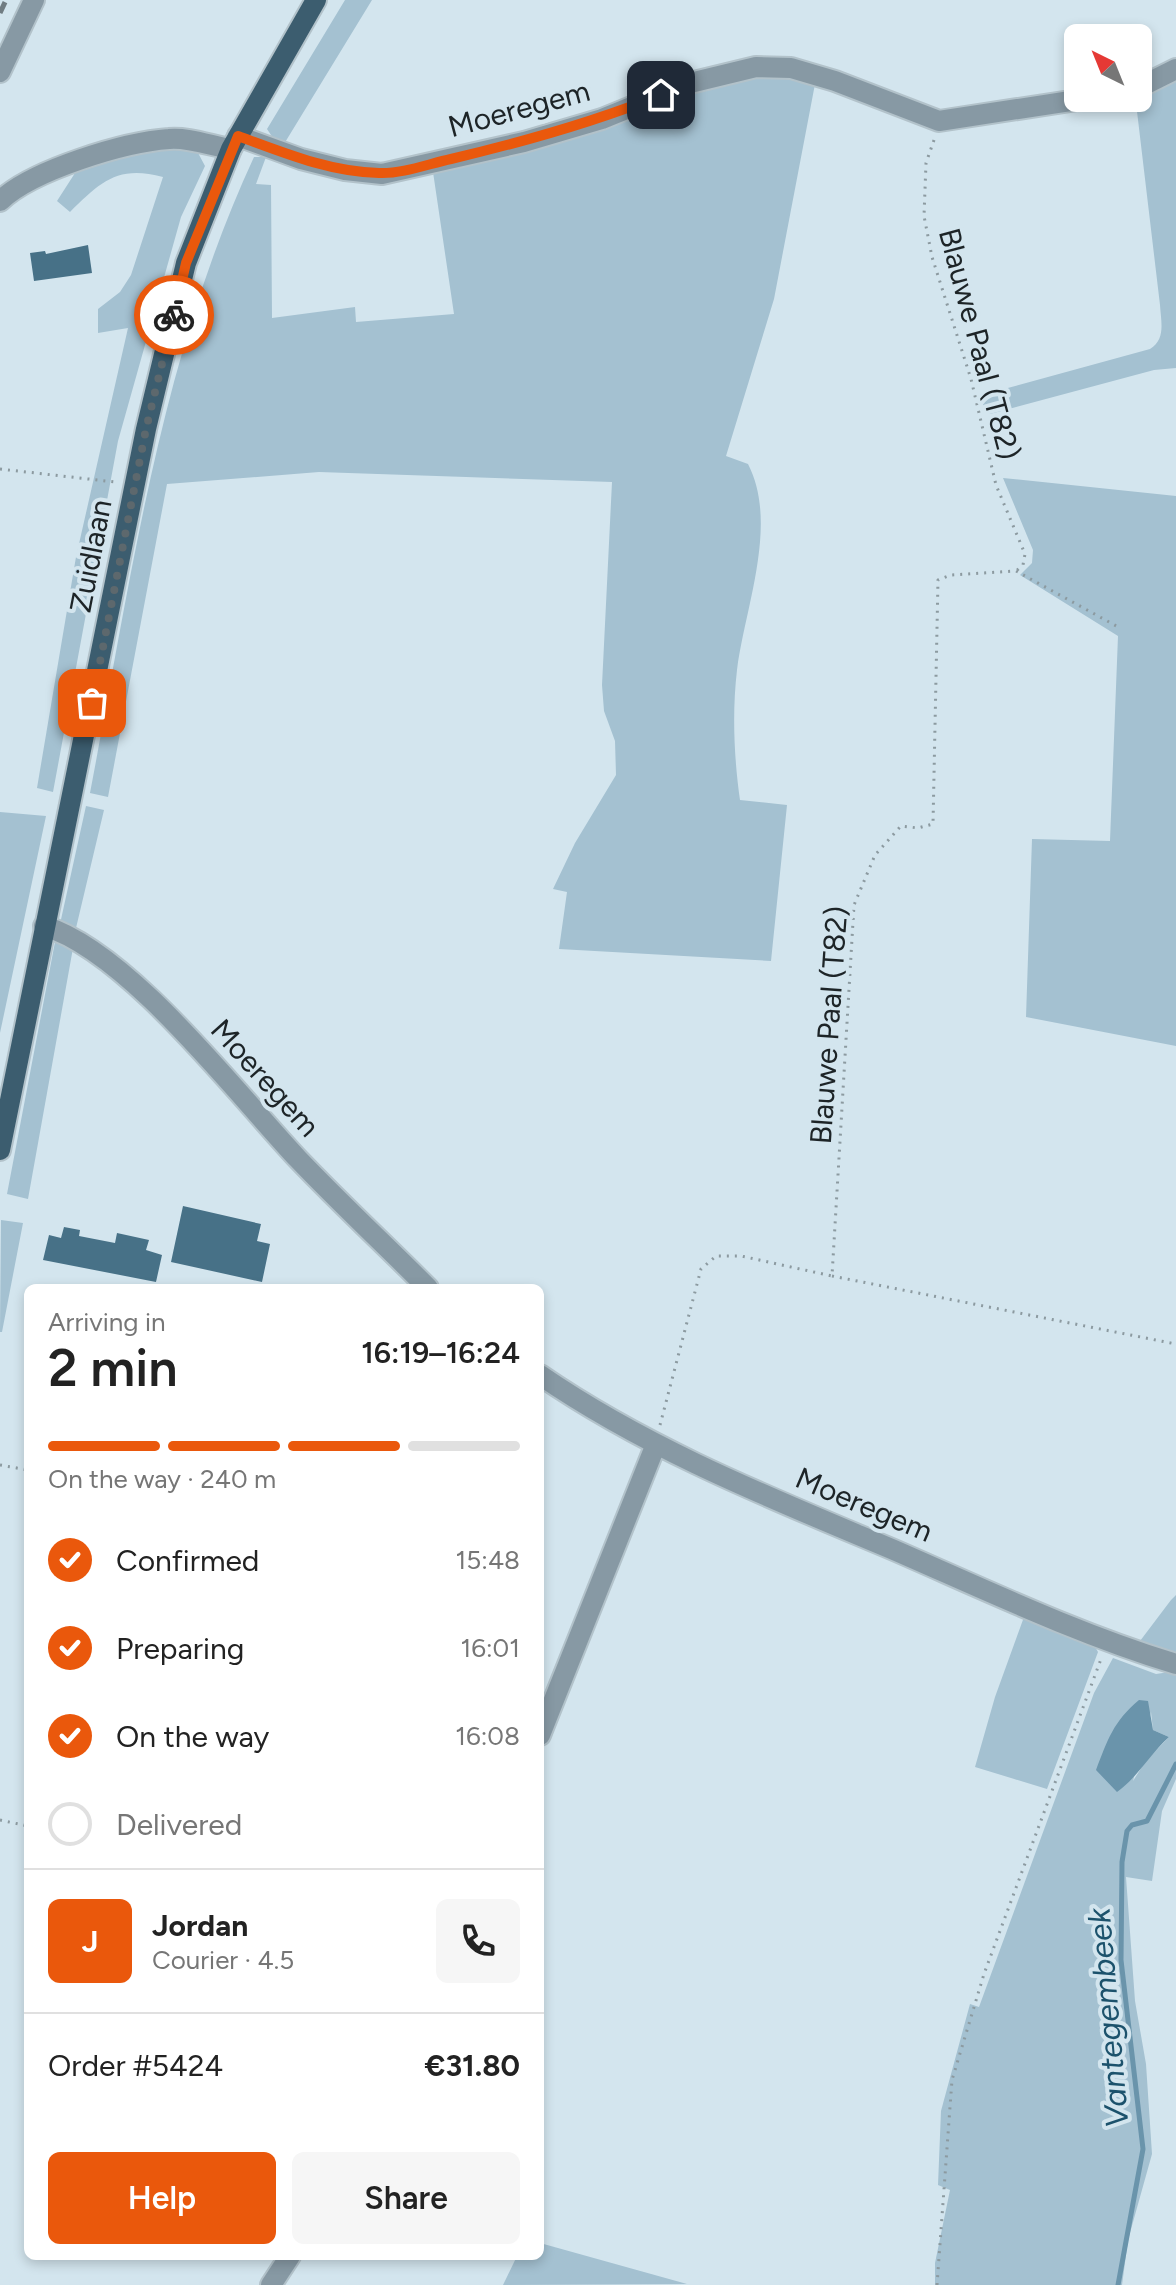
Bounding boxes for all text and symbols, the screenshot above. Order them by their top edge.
north arrow [1064,24,1152,112]
map controls [1064,24,1152,112]
pin [627,61,695,129]
street label: Moeregem [444,72,594,145]
icon: home [639,73,683,117]
street label: Blauwe Paal (T82) [931,224,1028,464]
courier [134,275,214,355]
icon: bike [152,293,196,337]
street label: Zuidlaan [61,496,120,616]
pin [58,669,126,737]
icon: bag [70,681,114,725]
street label: Blauwe Paal (T82) [802,905,855,1145]
street label: Moeregem [203,1011,328,1144]
text: Arriving in [48,1306,166,1338]
text: 16:19–16:24 [361,1334,520,1371]
text: 2 min [48,1337,177,1399]
street label: Moeregem [790,1459,938,1550]
text: On the way · 240 m [48,1463,276,1495]
icon: check [48,1538,92,1582]
text: Confirmed [116,1542,259,1579]
text: 15:48 [456,1544,520,1576]
icon: check [48,1626,92,1670]
text: Preparing [116,1630,244,1667]
text: 16:01 [461,1632,520,1664]
icon: check [48,1714,92,1758]
text: On the way [116,1718,269,1755]
text: 16:08 [455,1720,520,1752]
text: Delivered [116,1806,242,1843]
button: phone [436,1899,520,1983]
water label: Vantegembeek [1079,1905,1137,2129]
text: Jordan [152,1907,248,1944]
text: J [82,1923,98,1960]
text: Courier · 4.5 [152,1944,294,1976]
text: Order #5424 [48,2047,223,2084]
text: €31.80 [425,2047,520,2084]
button: Help [48,2152,276,2244]
button: Share [292,2152,520,2244]

